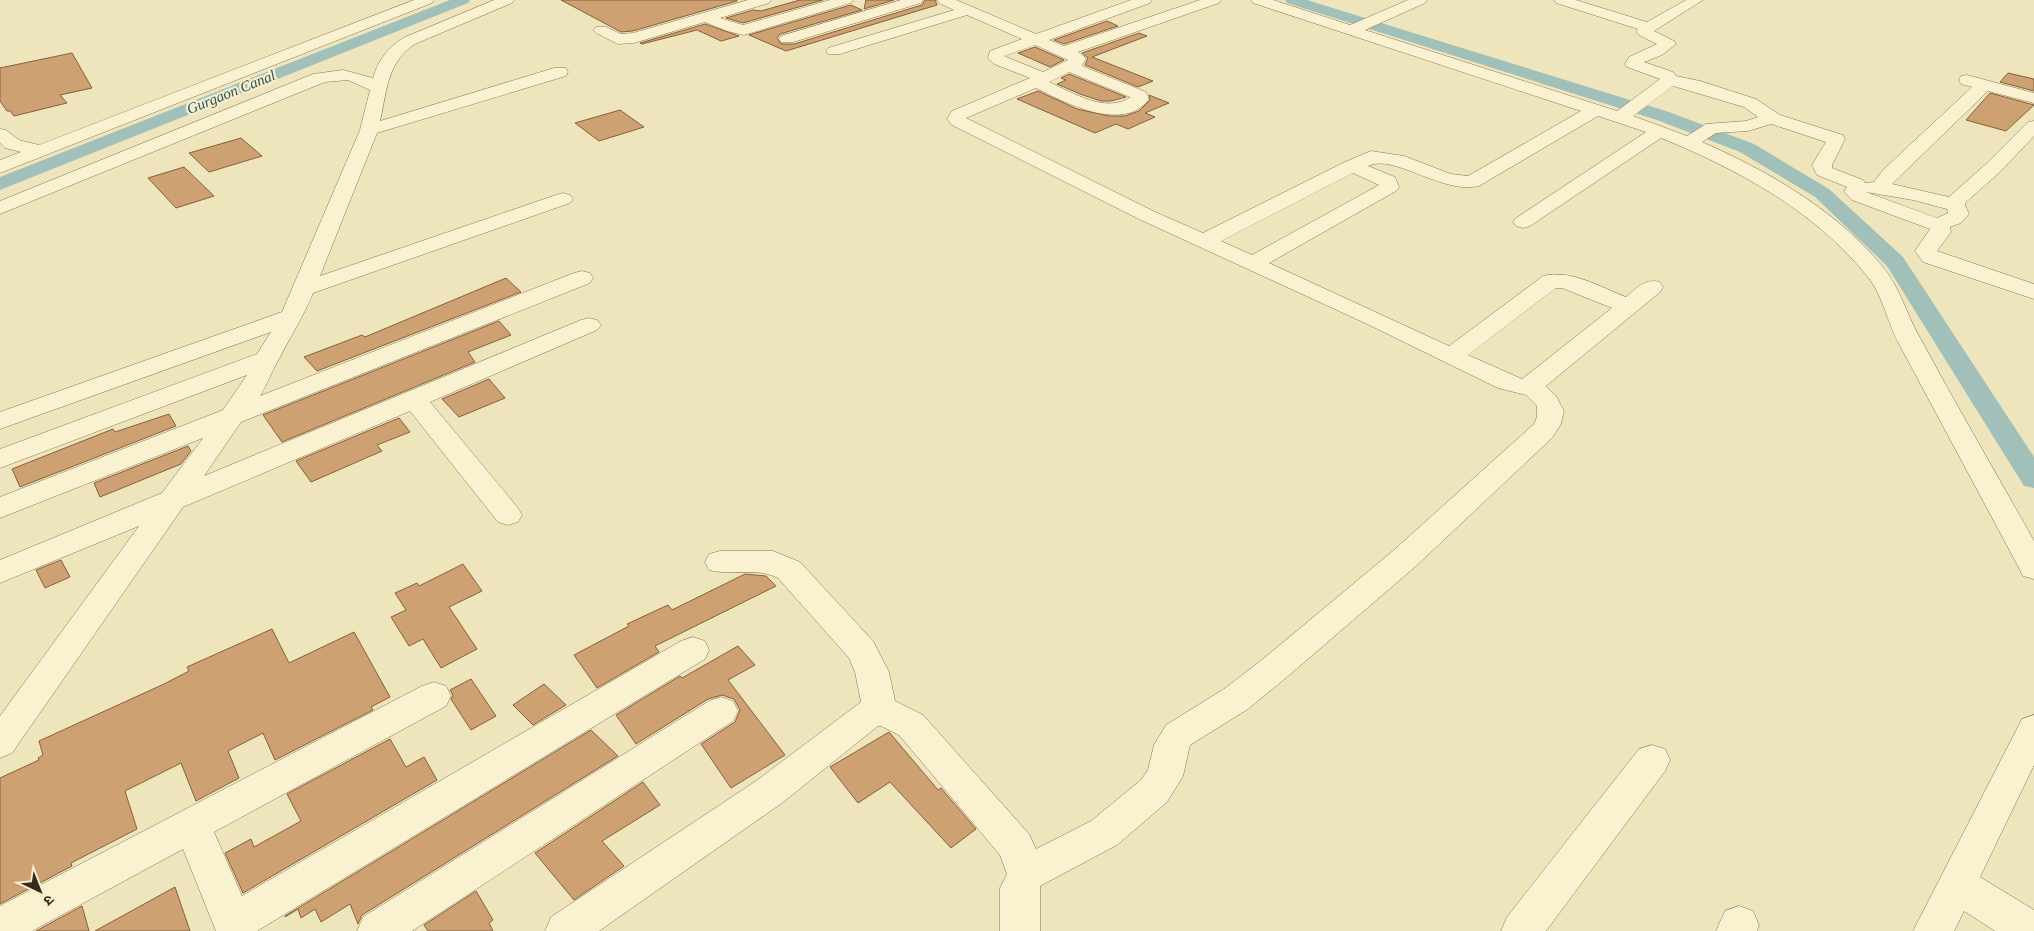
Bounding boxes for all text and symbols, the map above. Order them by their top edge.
water label: Gurgaon Canal [184,67,278,117]
north arrow [15,866,65,916]
text: उ [40,892,57,909]

